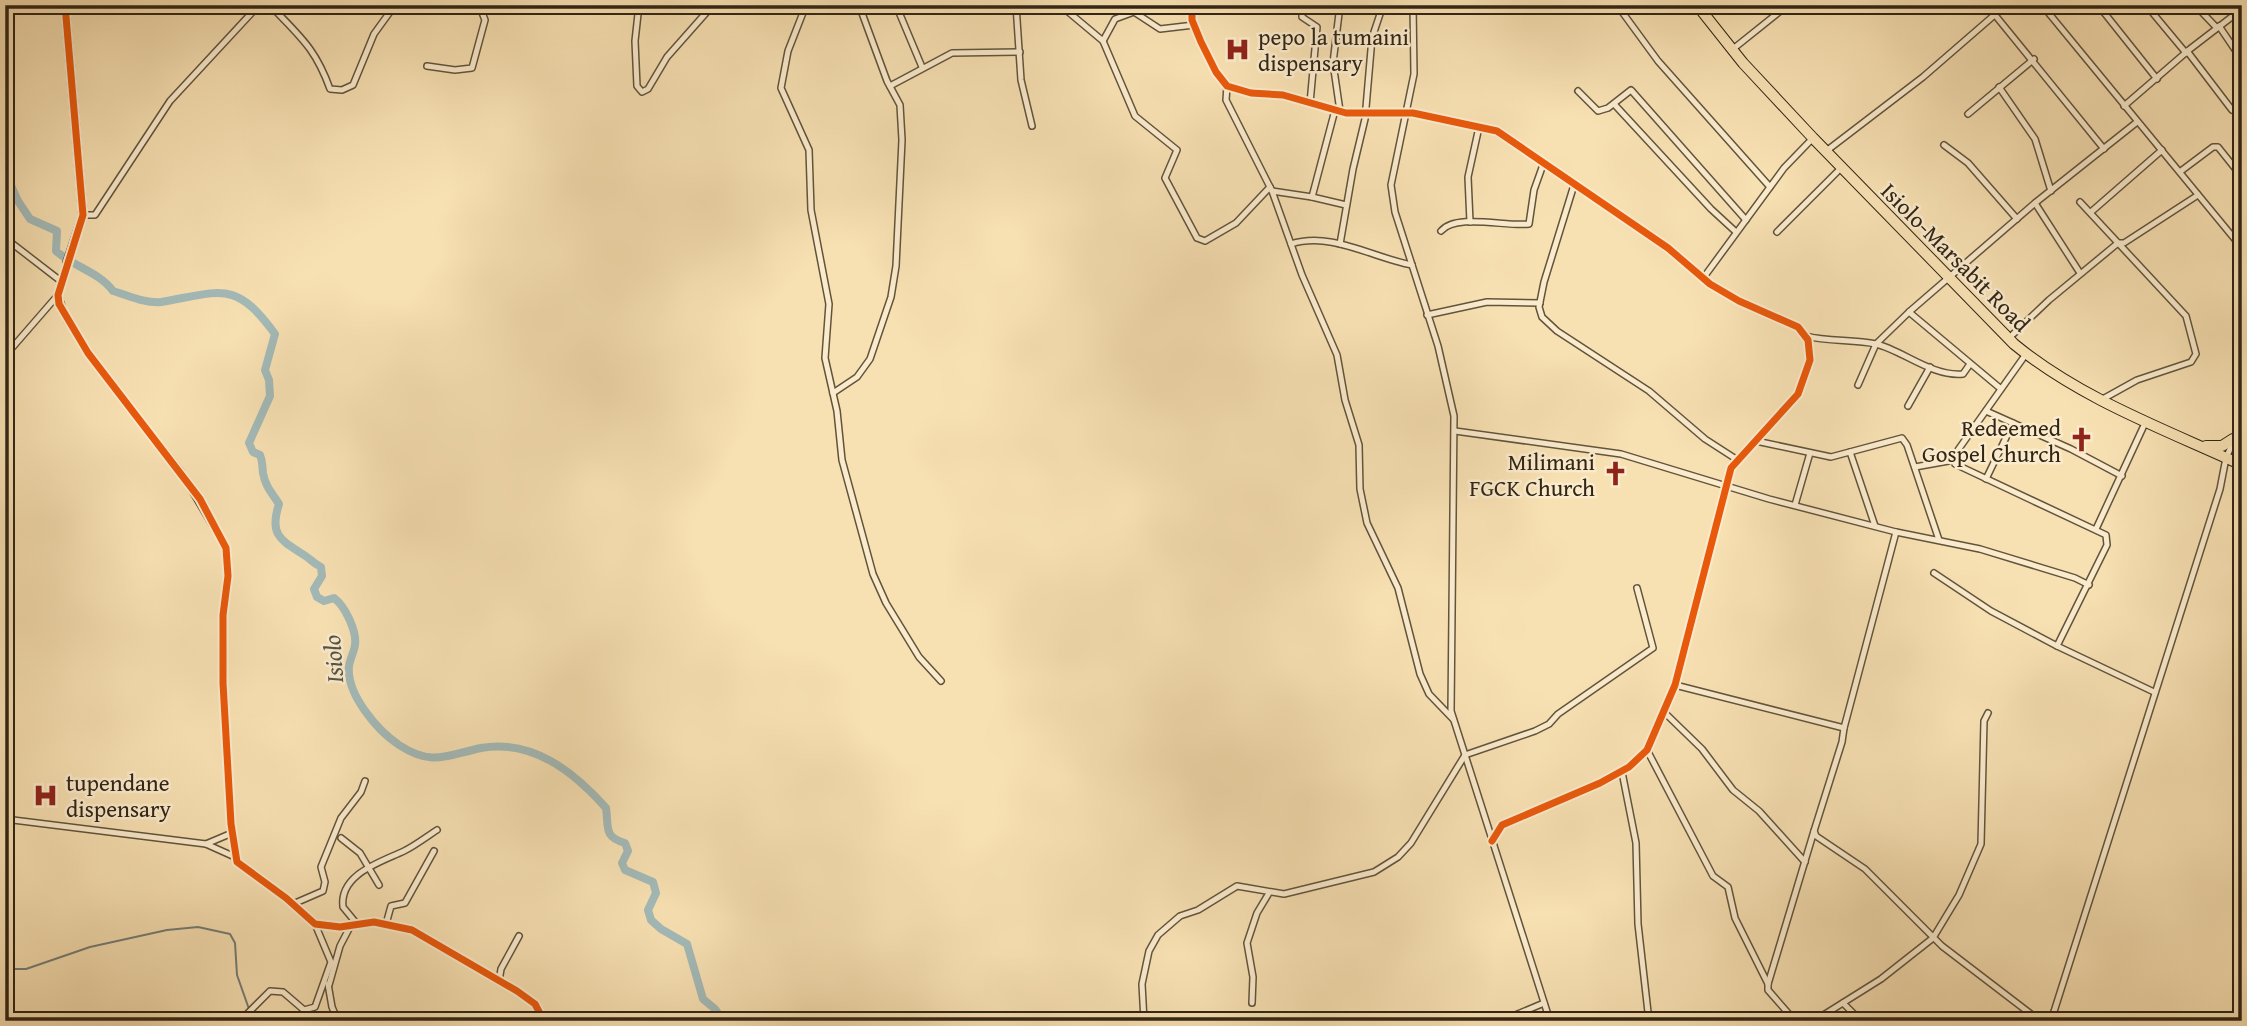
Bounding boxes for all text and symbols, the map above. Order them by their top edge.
place label: pepo la tumaini dispensary [1258,20,1409,79]
hospital icon: pepo la tumaini dispensary [1224,35,1252,63]
street label: Isiolo-Marsabit Road [1874,175,2039,340]
place label: Redeemed Gospel Church [1922,411,2062,470]
church icon: Redeemed Gospel Church [2067,426,2095,454]
place label: Milimani FGCK Church [1469,445,1595,504]
church icon: Milimani FGCK Church [1601,460,1629,488]
water label: Isiolo [314,634,352,684]
place label: tupendane dispensary [66,766,171,825]
hospital icon: tupendane dispensary [32,781,60,809]

